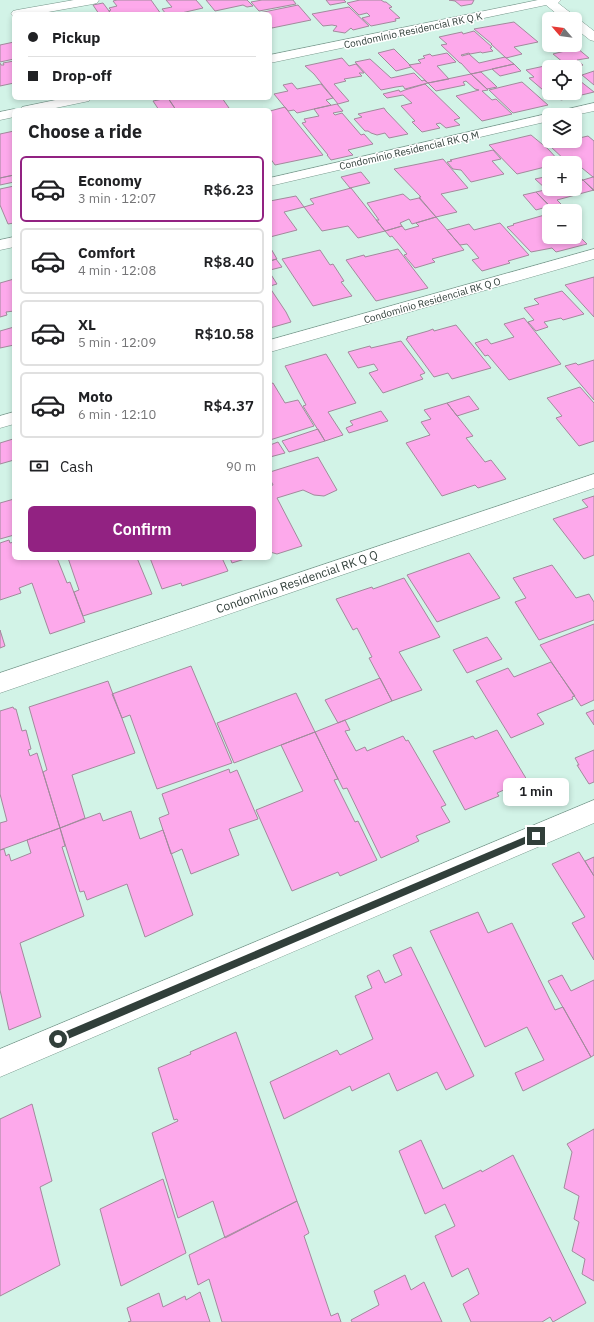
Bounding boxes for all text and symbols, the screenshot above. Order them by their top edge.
street label: Condomínio Residencial RK Q K [343,9,484,52]
north arrow [542,12,582,52]
map controls [542,12,582,244]
text: Pickup [52,28,100,47]
button: locate [542,60,582,100]
text: Drop-off [52,66,112,85]
button: layers [542,108,582,148]
text: Choose a ride [28,120,142,143]
street label: Condomínio Residencial RK Q M [338,128,480,173]
button: + [542,156,582,196]
icon: car [30,171,66,207]
text: Economy [78,171,142,190]
text: R$6.23 [204,180,254,199]
text: 3 min · 12:07 [78,190,156,207]
button: − [542,204,582,244]
icon: car [30,243,66,279]
text: Comfort [78,243,135,262]
text: R$8.40 [204,252,254,271]
text: 4 min · 12:08 [78,262,156,279]
street label: Condomínio Residencial RK Q O [362,275,502,326]
icon: car [30,315,66,351]
text: XL [78,315,96,334]
text: R$10.58 [195,324,254,343]
text: 5 min · 12:09 [78,334,156,351]
icon: car [30,387,66,423]
text: Moto [78,387,113,406]
text: R$4.37 [204,396,254,415]
text: 6 min · 12:10 [78,406,156,423]
icon: cash [28,455,50,477]
text: Cash [60,457,93,476]
text: 90 m [226,458,256,475]
button: Confirm [28,506,256,552]
street label: Condomínio Residencial RK Q Q [214,547,380,616]
callout: 1 min [503,778,569,806]
text: 1 min [519,783,553,800]
route end [527,827,545,845]
route start [49,1030,67,1048]

